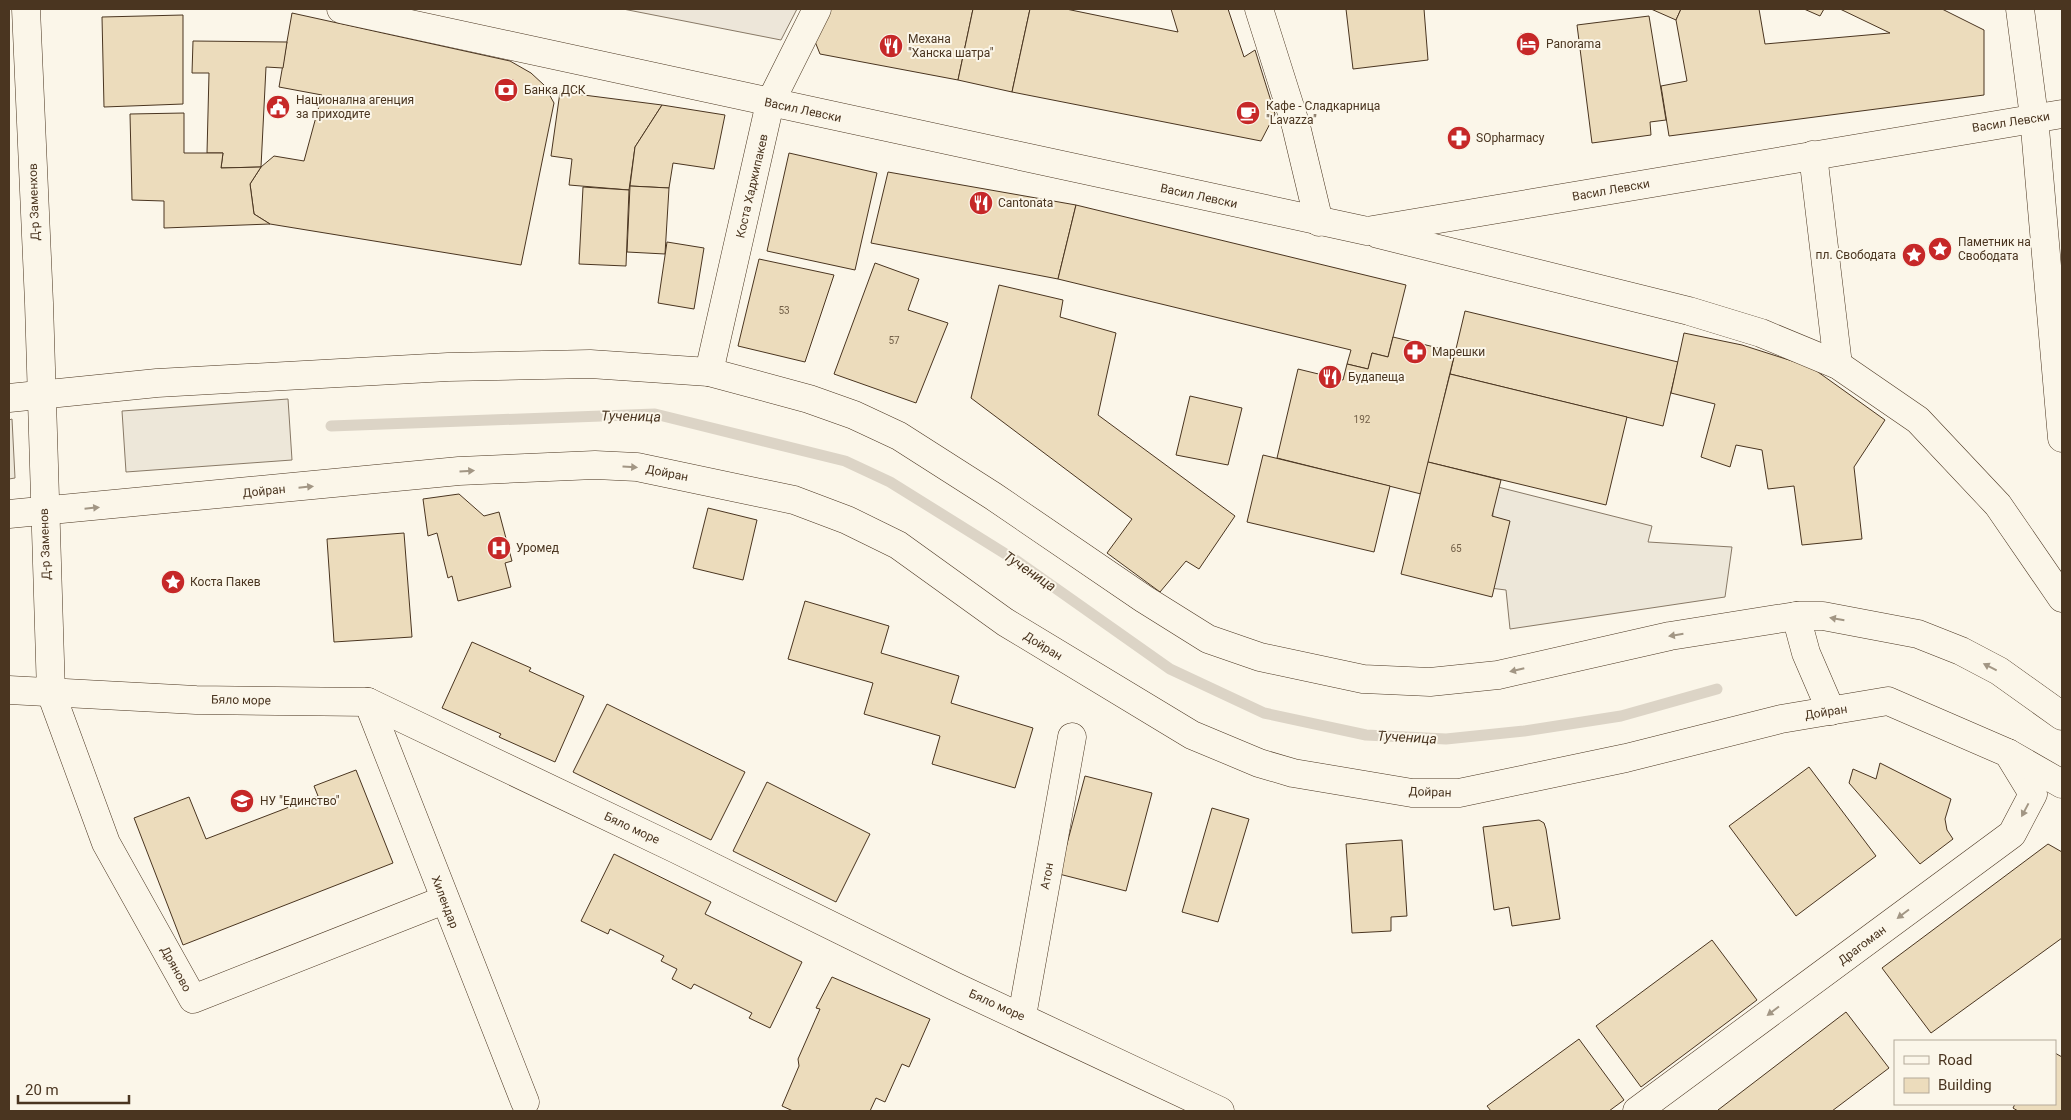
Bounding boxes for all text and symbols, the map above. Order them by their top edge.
hotel icon: Panorama [1515,31,1541,57]
place label: Механа "Ханска шатра" [908,32,994,60]
restaurant icon: Механа "Ханска шатра" [878,33,904,59]
place label: Panorama [1546,37,1601,51]
bank icon: Банка ДСК [493,77,519,103]
place label: Банка ДСК [524,83,586,97]
place label: Национална агенция за приходите [296,93,414,121]
public building icon: Национална агенция за приходите [265,94,291,120]
street label: Васил Левски [763,95,843,125]
place label: Кафе - Сладкарница "Lavazza" [1266,99,1380,127]
cafe icon: Кафе - Сладкарница "Lavazza" [1235,100,1261,126]
street label: Васил Левски [1971,109,2051,135]
pharmacy icon: SOpharmacy [1446,125,1472,151]
place label: SOpharmacy [1476,131,1545,145]
street label: Коста Хаджипакев [733,132,771,239]
street label: Д-р Заменхов [26,163,42,241]
street label: Васил Левски [1571,176,1651,204]
street label: Васил Левски [1159,181,1239,211]
restaurant icon: Cantonata [968,190,994,216]
place label: Cantonata [998,196,1053,210]
place label: Паметник на Свободата [1958,235,2031,263]
place icon: Паметник на Свободата [1927,236,1953,262]
place icon: пл. Свободата [1901,242,1927,268]
place label: пл. Свободата [1816,248,1896,262]
house number: 53 [778,305,790,316]
house number: 57 [888,335,900,346]
pharmacy icon: Марешки [1402,339,1428,365]
place label: Марешки [1432,345,1485,359]
restaurant icon: Будапеща [1317,364,1343,390]
place label: Будапеща [1348,370,1404,384]
water label: Тученица [601,407,661,425]
house number: 192 [1354,414,1371,425]
street label: Дойран [645,462,689,484]
one-way arrow [622,463,638,471]
one-way arrow [460,466,476,474]
street label: Дойран [242,482,286,500]
one-way arrow [298,482,314,490]
one-way arrow [84,503,100,511]
street label: Д-р Заменов [37,508,53,580]
hospital icon: Уромед [486,535,512,561]
place label: Уромед [516,541,559,555]
house number: 65 [1450,543,1462,554]
water label: Тученица [1001,548,1059,594]
place icon: Коста Пакев [160,569,186,595]
place label: Коста Пакев [190,575,261,589]
one-way arrow [1828,614,1844,622]
street label: Дойран [1021,629,1065,663]
one-way arrow [1667,632,1683,640]
one-way arrow [1983,663,1998,671]
one-way arrow [1510,666,1525,674]
street label: Бяло море [211,692,271,708]
street label: Дойран [1804,702,1848,722]
water label: Тученица [1377,727,1437,747]
street label: Дойран [1408,784,1452,800]
school or university icon: НУ "Единство" [229,788,255,814]
place label: НУ "Единство" [260,794,340,808]
one-way arrow [2021,803,2029,817]
street label: Бяло море [602,809,662,847]
street label: Атон [1038,862,1056,890]
street label: Хилендар [429,874,462,931]
one-way arrow [1896,909,1910,919]
street label: Драгоман [1835,922,1889,968]
street label: Дряново [158,944,194,994]
street label: Бяло море [967,986,1027,1024]
one-way arrow [1766,1006,1780,1016]
legend [1894,1040,2056,1105]
text: Road [1938,1051,1972,1069]
scale bar [18,1072,129,1104]
text: Building [1938,1076,1992,1094]
text: 20 m [25,1081,59,1099]

